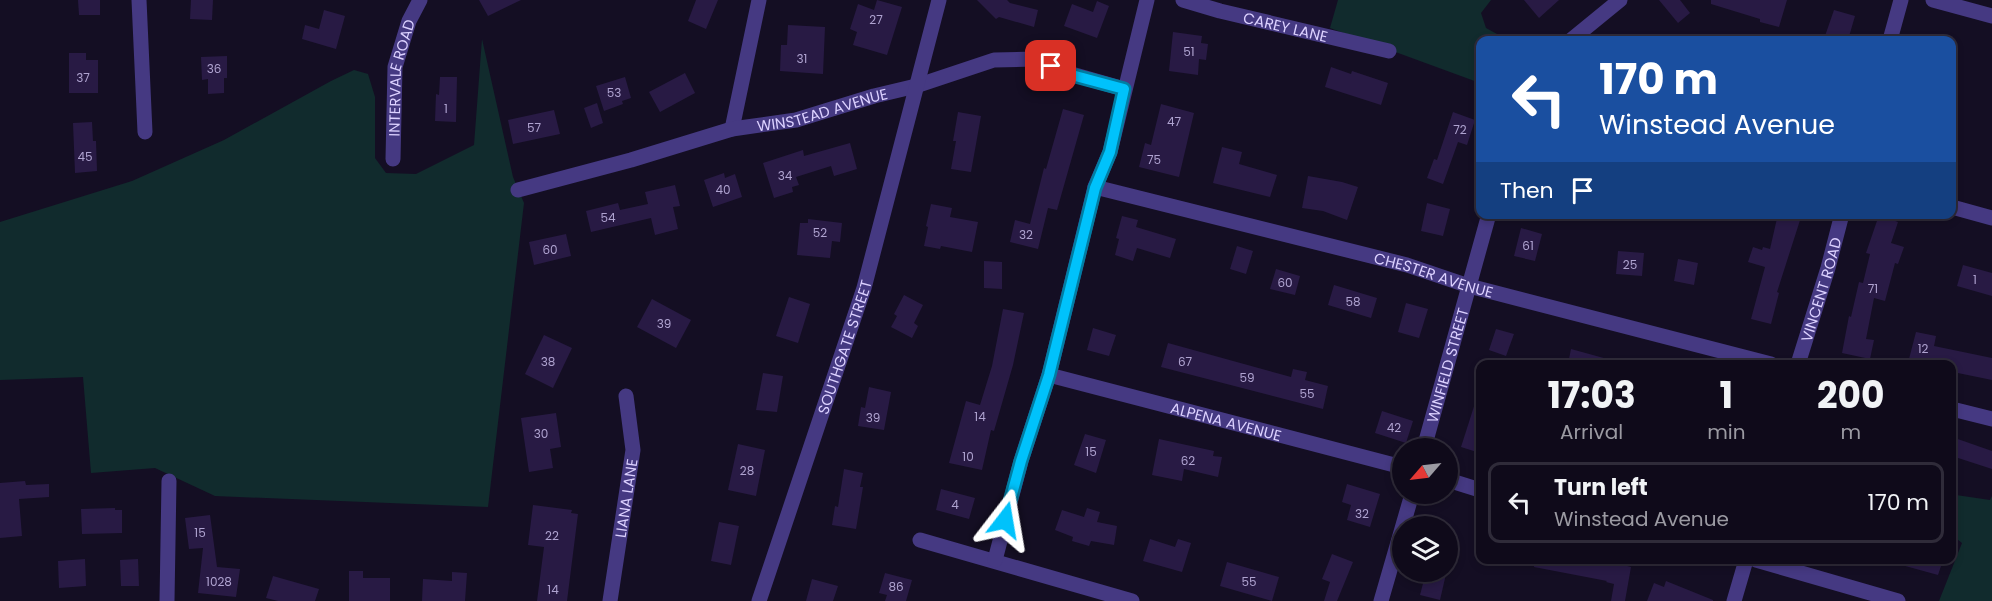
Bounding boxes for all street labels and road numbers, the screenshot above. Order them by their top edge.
street label: CAREY LANE [1241,6,1330,47]
street label: INTERVALE ROAD [383,16,419,137]
street label: WINSTEAD AVENUE [755,83,890,136]
street label: VINCENT ROAD [1795,235,1846,344]
street label: CHESTER AVENUE [1372,247,1496,302]
street label: SOUTHGATE STREET [812,278,876,417]
street label: WINFIELD STREET [1421,305,1473,425]
street label: ALPENA AVENUE [1168,397,1284,446]
street label: LIANA LANE [609,457,642,539]

